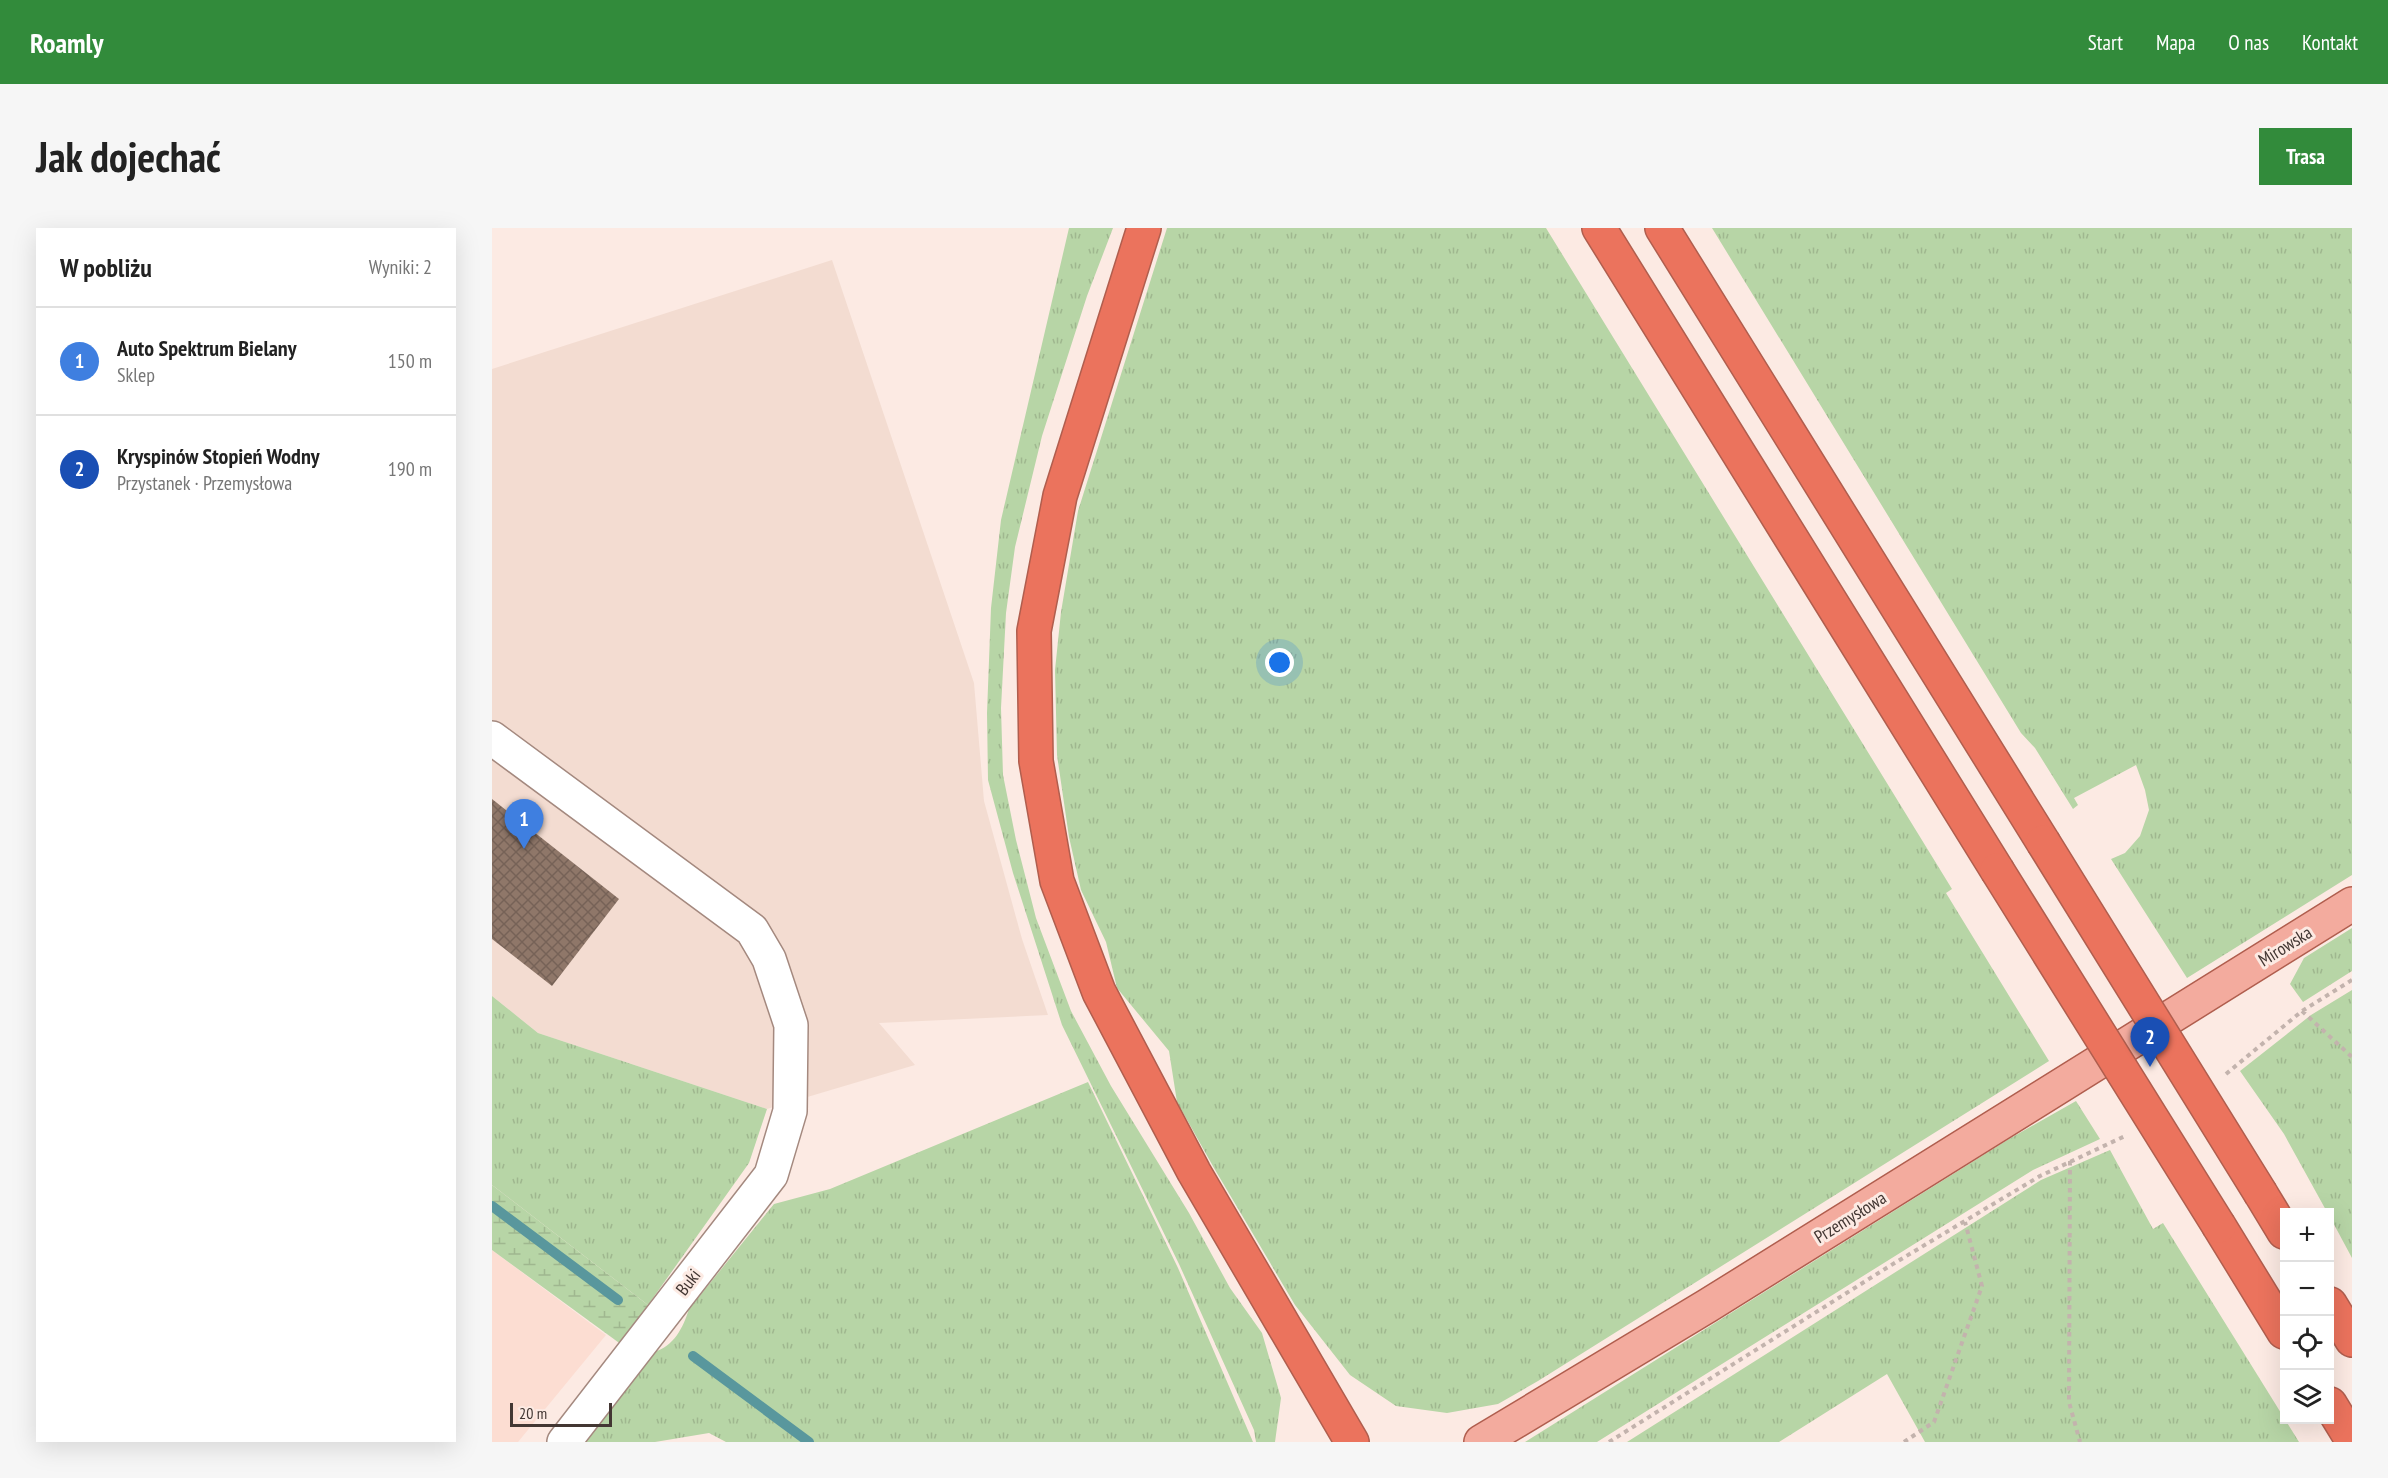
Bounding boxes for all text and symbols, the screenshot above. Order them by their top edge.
text: Roamly [30,24,104,61]
text: Start [2088,29,2123,56]
text: Mapa [2156,29,2195,56]
text: O nas [2228,29,2269,56]
text: Kontakt [2302,29,2358,56]
button: Trasa [2259,128,2352,185]
text: Jak dojechać [36,129,221,184]
text: W pobliżu [60,251,152,284]
text: Wyniki: 2 [369,254,432,280]
text: Auto Spektrum Bielany [117,334,297,362]
text: 1 [75,348,84,374]
text: 150 m [388,348,432,374]
text: Sklep [117,362,155,388]
text: Kryspinów Stopień Wodny [117,442,320,470]
text: 2 [75,456,84,482]
text: 190 m [388,456,432,482]
text: Przystanek · Przemysłowa [117,470,292,496]
your location [1265,648,1294,677]
pin: 1 [504,800,543,849]
street label: Mirowska [2254,921,2316,971]
pin: 2 [2130,1018,2170,1067]
street label: Przemysłowa [1810,1186,1890,1248]
map controls [2280,1208,2334,1424]
button: + [2280,1208,2334,1262]
button: − [2280,1262,2334,1316]
street label: Buki [671,1264,705,1300]
button: locate [2280,1316,2334,1370]
button: layers [2280,1370,2334,1424]
scale bar [510,1400,612,1428]
text: 20 m [519,1403,547,1423]

